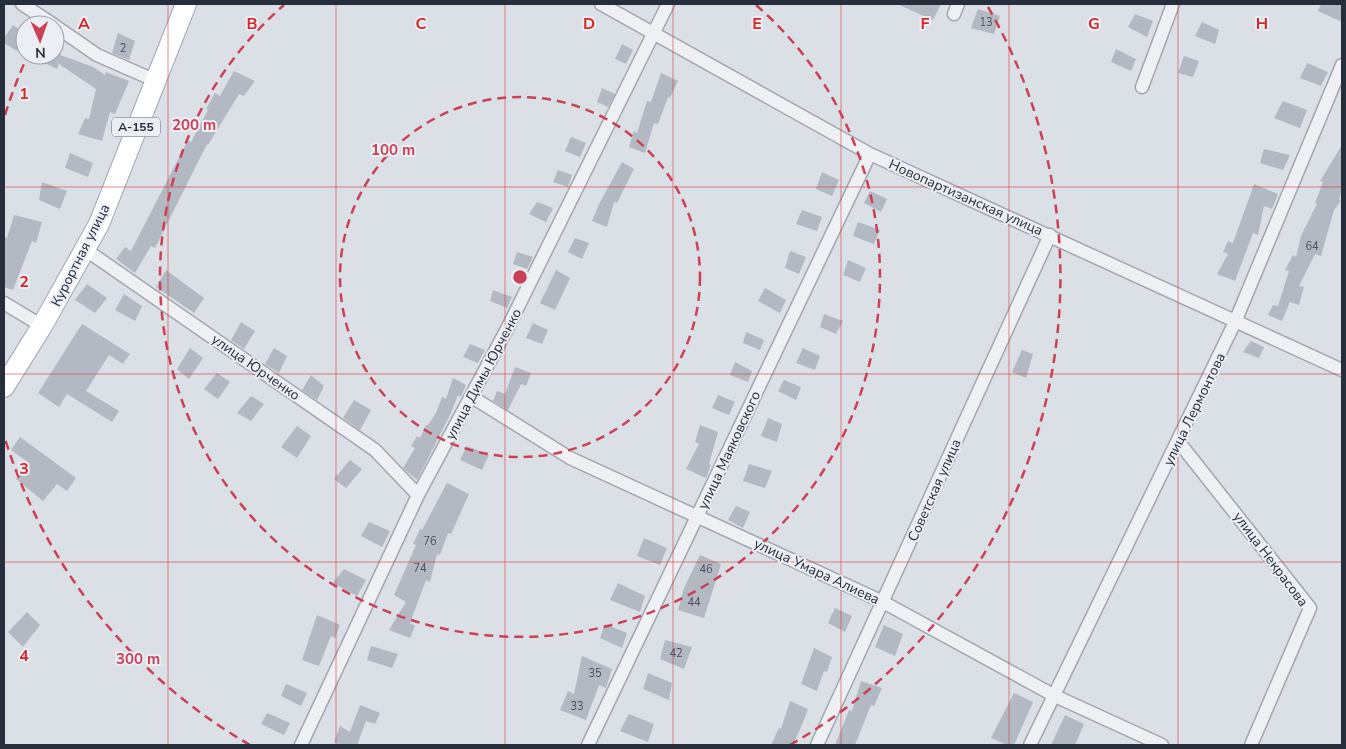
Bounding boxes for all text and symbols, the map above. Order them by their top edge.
text: A [78,13,90,35]
text: B [246,13,258,35]
text: C [416,13,427,35]
text: D [583,13,595,35]
text: E [752,13,762,35]
text: F [921,13,930,35]
text: G [1088,13,1100,35]
text: H [1256,13,1268,35]
north arrow [15,15,65,65]
house number: 13 [979,15,993,30]
house number: 2 [120,41,126,56]
text: N [35,43,46,62]
text: 1 [19,83,29,105]
text: 200 m [172,115,216,135]
road number: А-155 [112,118,160,136]
text: 100 m [371,140,415,160]
street label: Новопартизанская улица [886,155,1046,240]
street label: Курортная улица [46,201,114,310]
house number: 64 [1305,239,1319,254]
centre of rings [511,268,529,286]
text: 2 [19,271,29,293]
street label: улица Димы Юрченко [441,305,526,443]
street label: улица Юрченко [208,330,304,405]
street label: улица Лермонтова [1159,350,1230,469]
street label: улица Маяковского [694,388,765,512]
street label: Советская улица [903,436,966,544]
text: 3 [19,458,29,480]
street label: улица Некрасова [1229,508,1312,610]
house number: 76 [423,534,437,549]
street label: улица Умара Алиева [751,534,883,609]
house number: 74 [413,561,427,576]
house number: 46 [699,562,713,577]
house number: 44 [687,595,701,610]
text: 4 [19,645,29,667]
house number: 42 [669,646,683,661]
text: 300 m [116,649,160,669]
house number: 35 [588,666,602,681]
house number: 33 [570,699,584,714]

